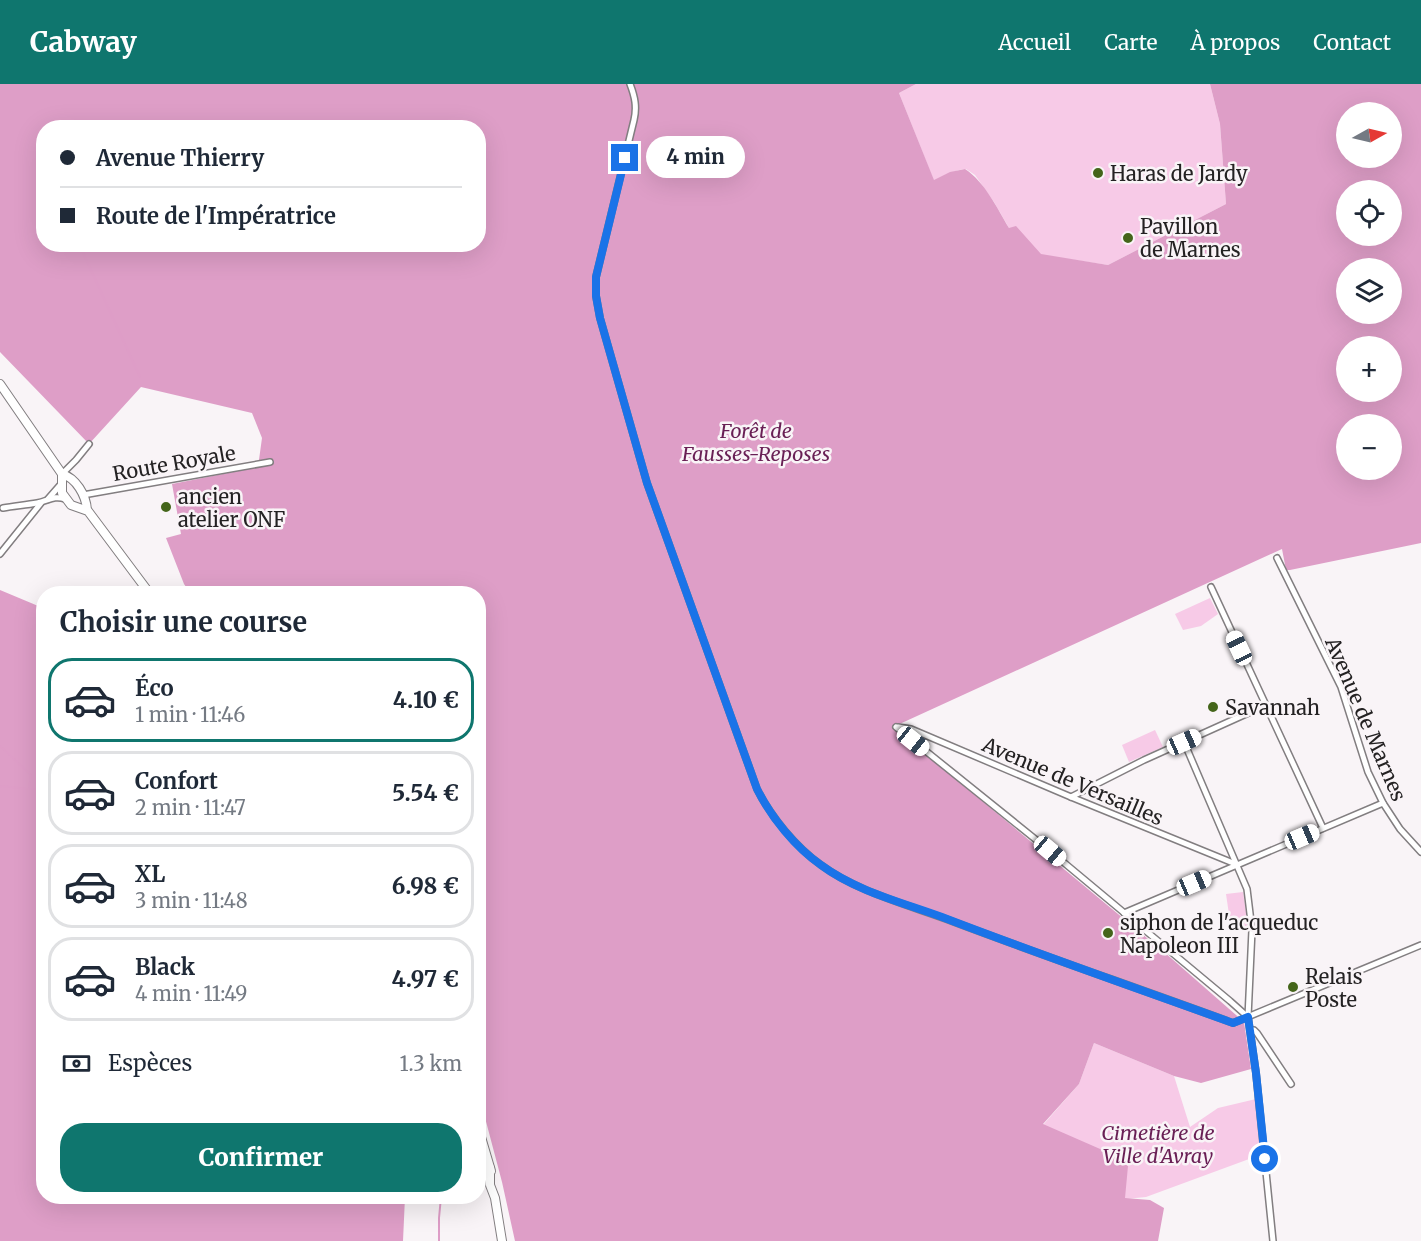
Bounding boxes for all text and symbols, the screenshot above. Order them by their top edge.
text: Cabway [30,24,137,60]
text: Accueil [998,29,1071,56]
text: Carte [1104,29,1158,56]
text: À propos [1191,29,1280,56]
text: Contact [1313,29,1391,56]
north arrow [1336,102,1402,168]
map controls [1336,102,1402,480]
callout: 4 min [646,137,745,179]
text: Avenue Thierry [96,144,264,172]
route end [611,144,638,171]
text: 4 min [666,144,725,169]
place label: Haras de Jardy [1110,161,1248,186]
marker: Haras de Jardy [1091,166,1105,180]
button: locate [1336,180,1402,246]
text: Route de l'Impératrice [96,202,336,230]
place label: Pavillon de Marnes [1140,214,1241,262]
marker: Pavillon de Marnes [1121,231,1135,245]
button: layers [1336,258,1402,324]
button: + [1336,336,1402,402]
button: − [1336,414,1402,480]
park label: Forêt de Fausses-Reposes [681,418,830,466]
street label: Route Royale [111,440,237,486]
place label: ancien atelier ONF [178,484,285,532]
marker: ancien atelier ONF [159,500,173,514]
text: Choisir une course [60,605,307,639]
car [1223,628,1255,668]
street label: Avenue de Marnes [1320,632,1412,805]
icon: car [63,673,117,727]
text: Éco [135,674,174,702]
text: 4.10 € [393,686,459,714]
place label: Savannah [1225,695,1320,720]
marker: Savannah [1206,700,1220,714]
text: 1 min · 11:46 [135,702,245,727]
car [893,723,933,759]
car [1164,726,1204,758]
street label: Avenue de Versailles [978,731,1167,830]
icon: car [63,766,117,820]
text: Confort [135,767,218,795]
text: 5.54 € [392,779,459,807]
text: 2 min · 11:47 [135,795,246,820]
car [1282,822,1322,852]
car [1030,833,1070,869]
icon: car [63,859,117,913]
text: XL [135,860,165,888]
car [1174,868,1214,898]
text: 6.98 € [392,872,459,900]
text: 3 min · 11:48 [135,888,248,913]
place label: siphon de l'acqueduc Napoleon III [1120,910,1318,958]
marker: siphon de l'acqueduc Napoleon III [1101,926,1115,940]
icon: car [63,952,117,1006]
text: Black [135,953,195,981]
place label: Relais Poste [1305,964,1362,1012]
text: 4.97 € [392,965,459,993]
marker: Relais Poste [1286,980,1300,994]
text: 4 min · 11:49 [135,981,247,1006]
icon: cash [60,1047,93,1080]
text: Espèces [108,1049,192,1077]
text: 1.3 km [400,1051,462,1076]
park label: Cimetière de Ville d'Avray [1101,1120,1215,1168]
button: Confirmer [60,1123,462,1192]
route start [1251,1145,1278,1172]

